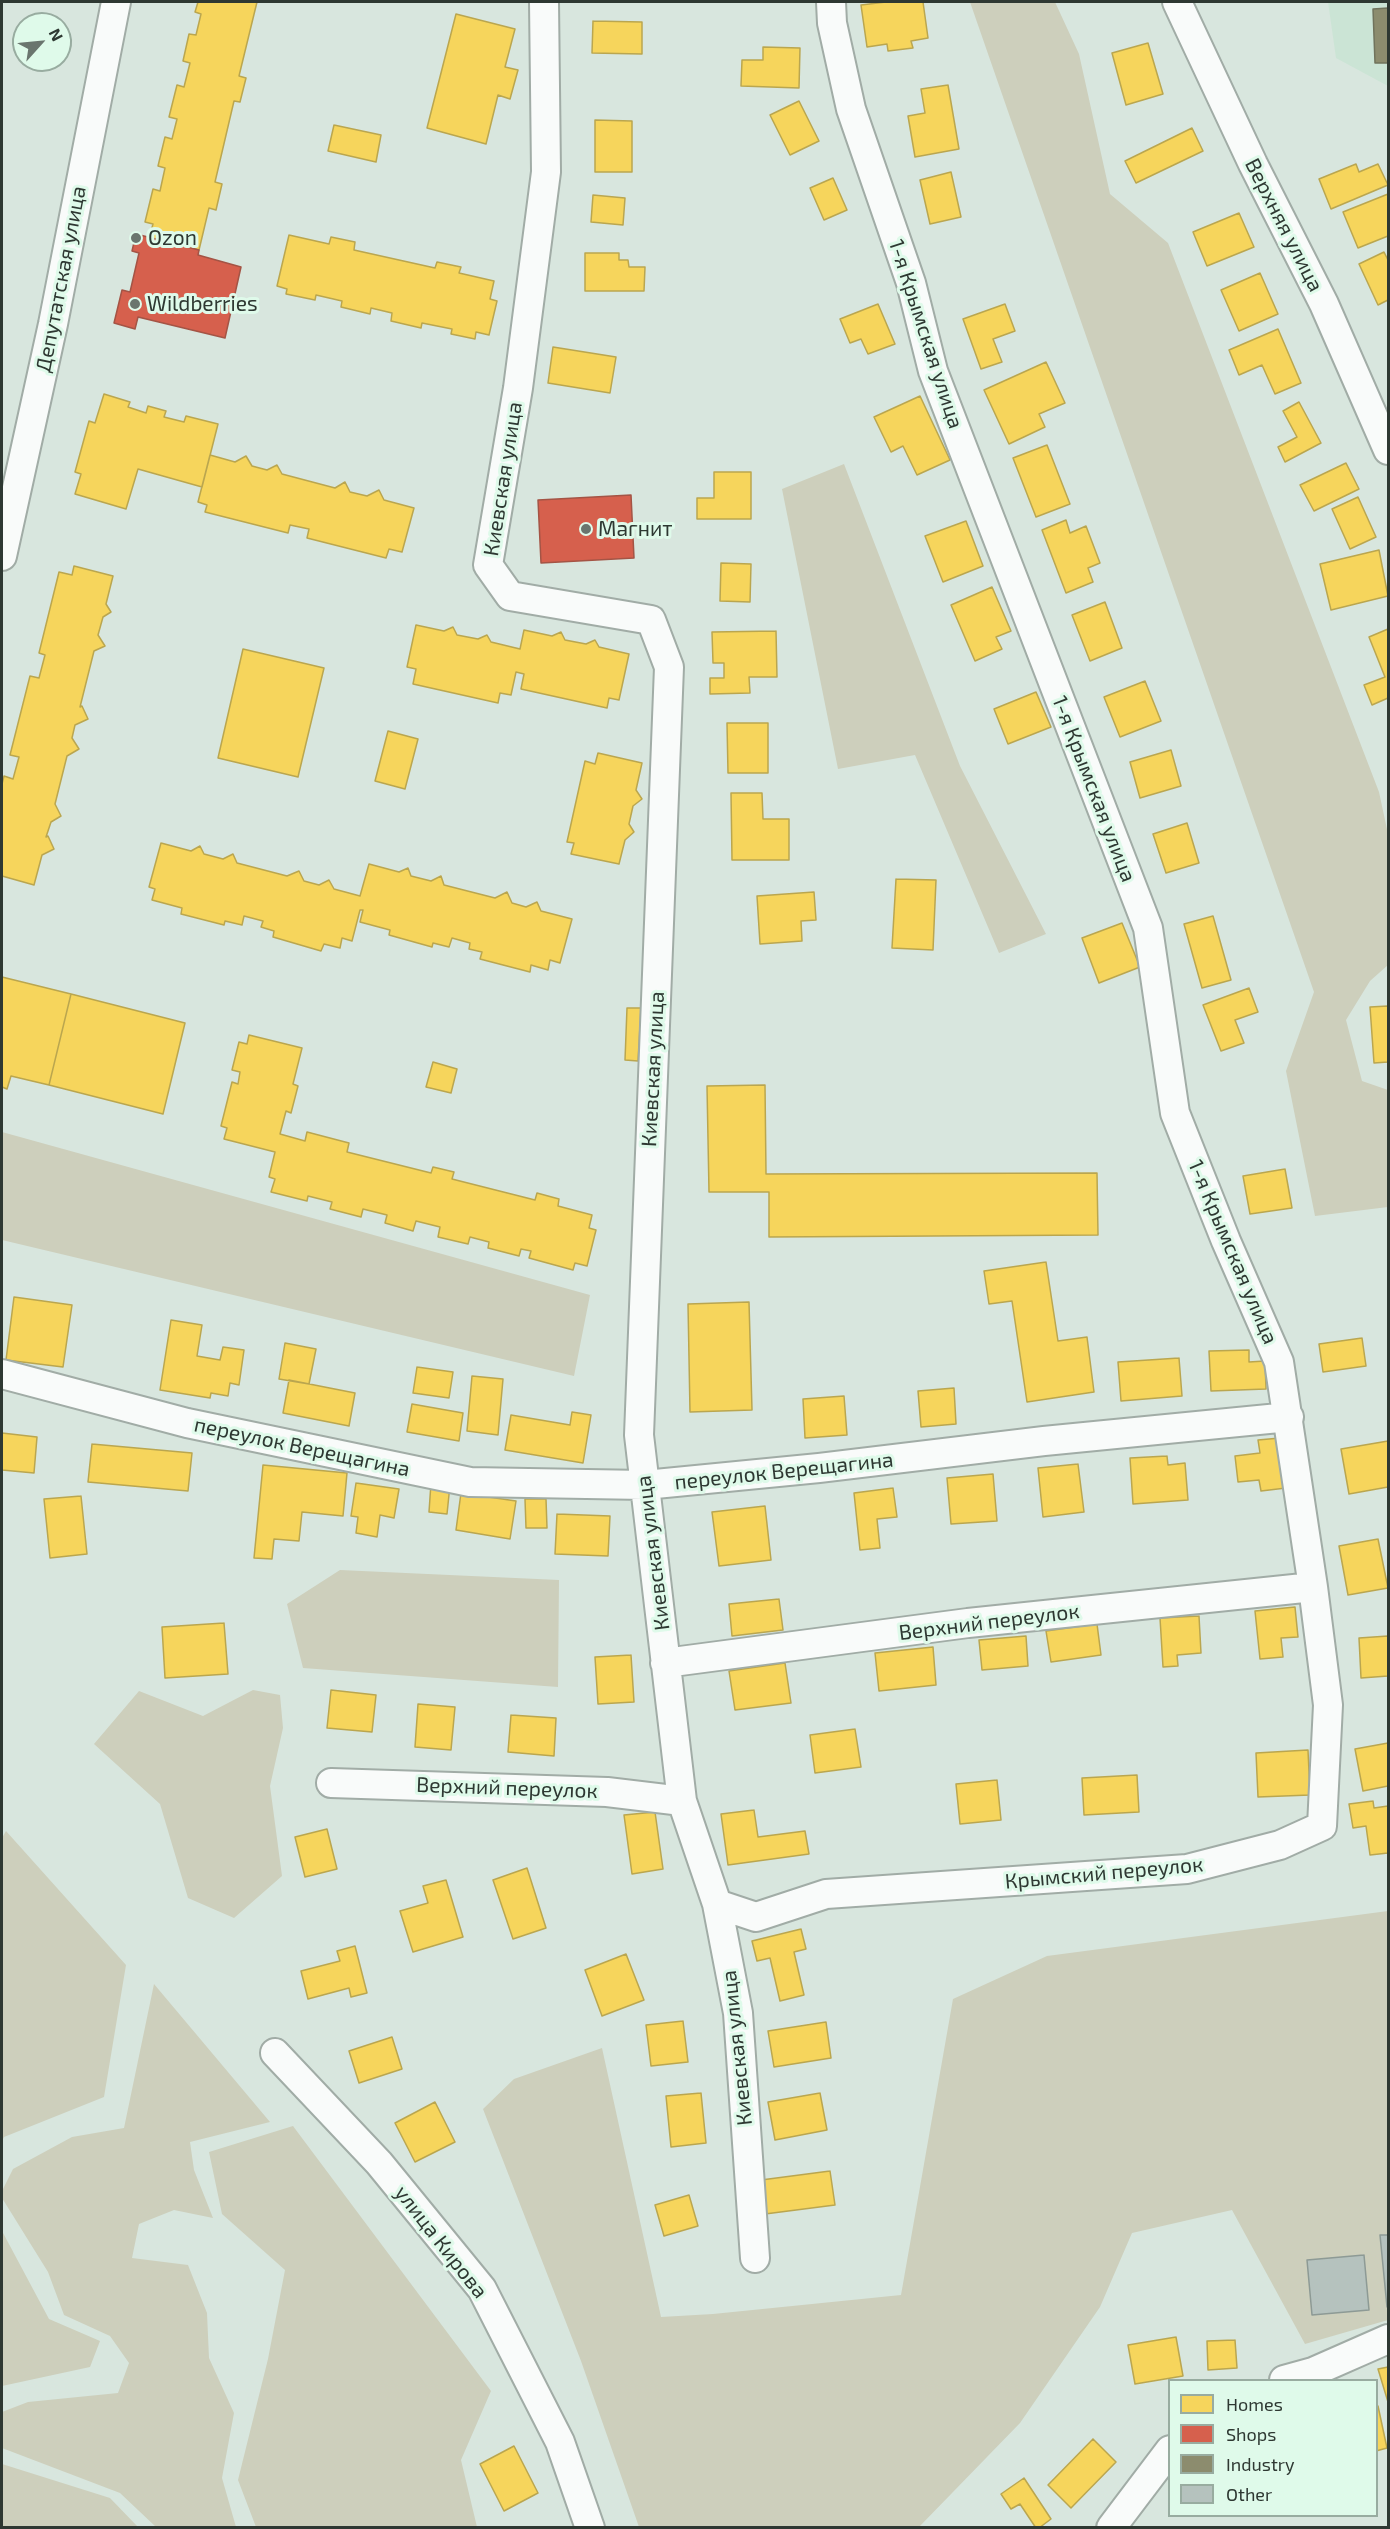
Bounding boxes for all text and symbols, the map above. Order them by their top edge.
north arrow [12,12,72,72]
text: N [46,25,68,44]
street label: Верхняя улица [1240,154,1328,296]
street label: Депутатская улица [31,184,91,374]
place label: Ozon [148,225,197,251]
marker: Ozon [129,231,143,245]
street label: 1-я Крымская улица [884,236,968,432]
place label: Wildberries [147,291,258,317]
marker: Wildberries [128,297,142,311]
street label: Киевская улица [478,400,528,558]
place label: Магнит [598,516,673,542]
marker: Магнит [579,522,593,536]
street label: 1-я Крымская улица [1047,692,1141,886]
street label: Киевская улица [636,991,670,1147]
street label: 1-я Крымская улица [1183,1156,1283,1348]
street label: переулок Верещагина [192,1412,412,1482]
street label: переулок Верещагина [673,1447,895,1495]
street label: Киевская улица [631,1474,675,1632]
street label: Верхний переулок [897,1598,1081,1646]
street label: Верхний переулок [416,1772,598,1804]
street label: Крымский переулок [1004,1852,1204,1894]
street label: Киевская улица [716,1969,758,2127]
street label: улица Кирова [389,2181,493,2303]
legend [1168,2379,1378,2517]
text: Homes [1226,2393,1283,2415]
text: Shops [1226,2423,1276,2445]
text: Industry [1226,2453,1295,2475]
text: Other [1226,2483,1272,2505]

